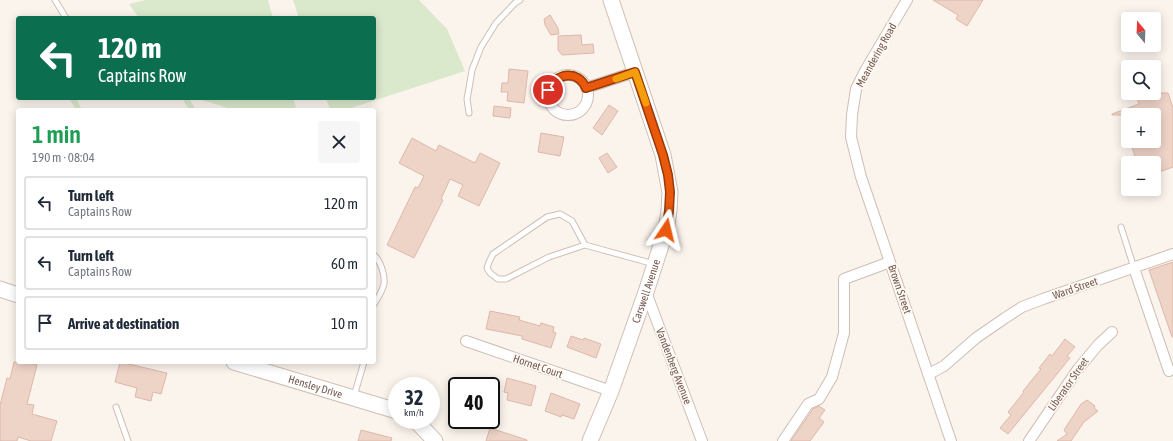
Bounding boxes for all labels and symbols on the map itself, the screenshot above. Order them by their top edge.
north arrow [1121,12,1161,52]
street label: Meandering Road [853,21,899,89]
pin [531,73,565,107]
position arrow [645,209,687,251]
street label: Carswell Avenue [630,258,662,325]
street label: Brown Street [886,263,914,315]
street label: Ward Street [1051,275,1099,301]
street label: Vandenberg Avenue [654,326,694,406]
street label: Hornet Court [512,352,564,380]
street label: Liberator Street [1045,355,1091,413]
street label: Hensley Drive [287,373,344,400]
speed limit sign: 40 [448,377,500,429]

